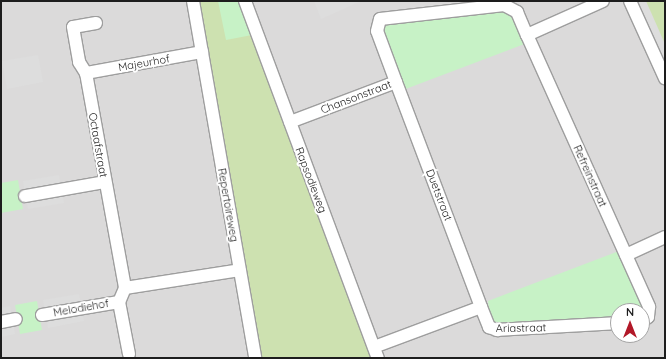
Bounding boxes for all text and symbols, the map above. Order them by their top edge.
street label: Majeurhof [117,52,171,74]
street label: Chansonstraat [319,77,393,117]
street label: Octaafstraat [86,112,110,178]
street label: Refreinstraat [570,143,610,209]
street label: Rapsodieweg [292,145,330,215]
street label: Repertoireweg [215,167,241,243]
street label: Duetstraat [423,167,455,223]
street label: Melodiehof [52,297,110,319]
north arrow [610,303,650,343]
text: N [626,305,634,319]
street label: Ariastraat [496,321,546,335]

